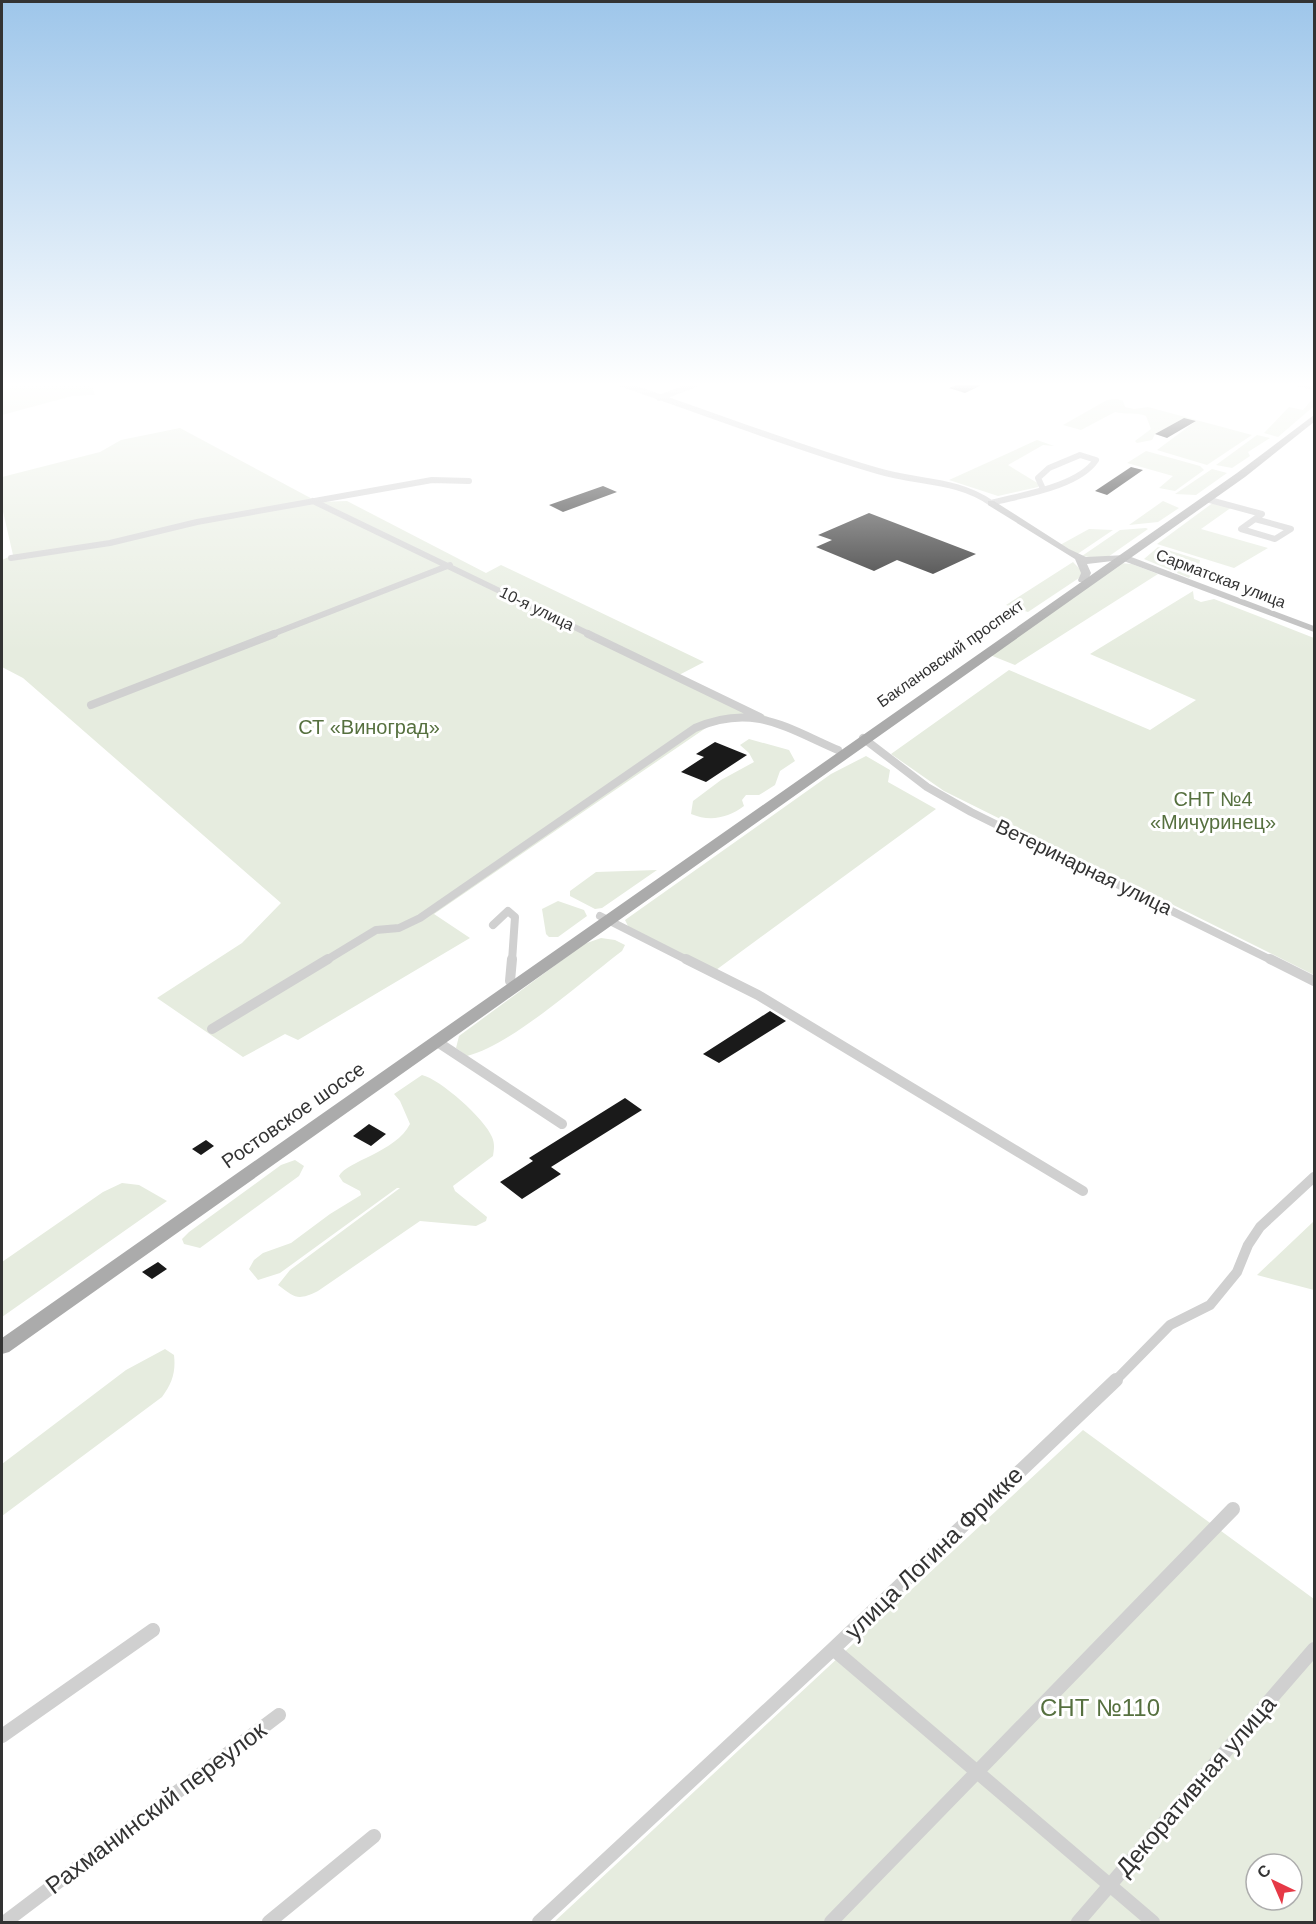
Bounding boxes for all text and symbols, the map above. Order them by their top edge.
street label: Сарматская улица [1154,546,1288,611]
street label: 10-я улица [497,583,577,634]
street label: Баклановский проспект [874,596,1027,710]
park label: СТ «Виноград» [298,716,440,738]
park label: СНТ №4 «Мичуринец» [1150,788,1276,833]
street label: Ветеринарная улица [992,815,1176,920]
street label: Ростовское шоссе [217,1057,369,1173]
street label: улица Логина Фрикке [839,1461,1028,1645]
street label: Декоративная улица [1110,1690,1281,1881]
park label: СНТ №110 [1040,1694,1160,1721]
street label: Рахманинский переулок [40,1716,272,1899]
north arrow [1244,1852,1304,1912]
text: С [1254,1861,1274,1882]

